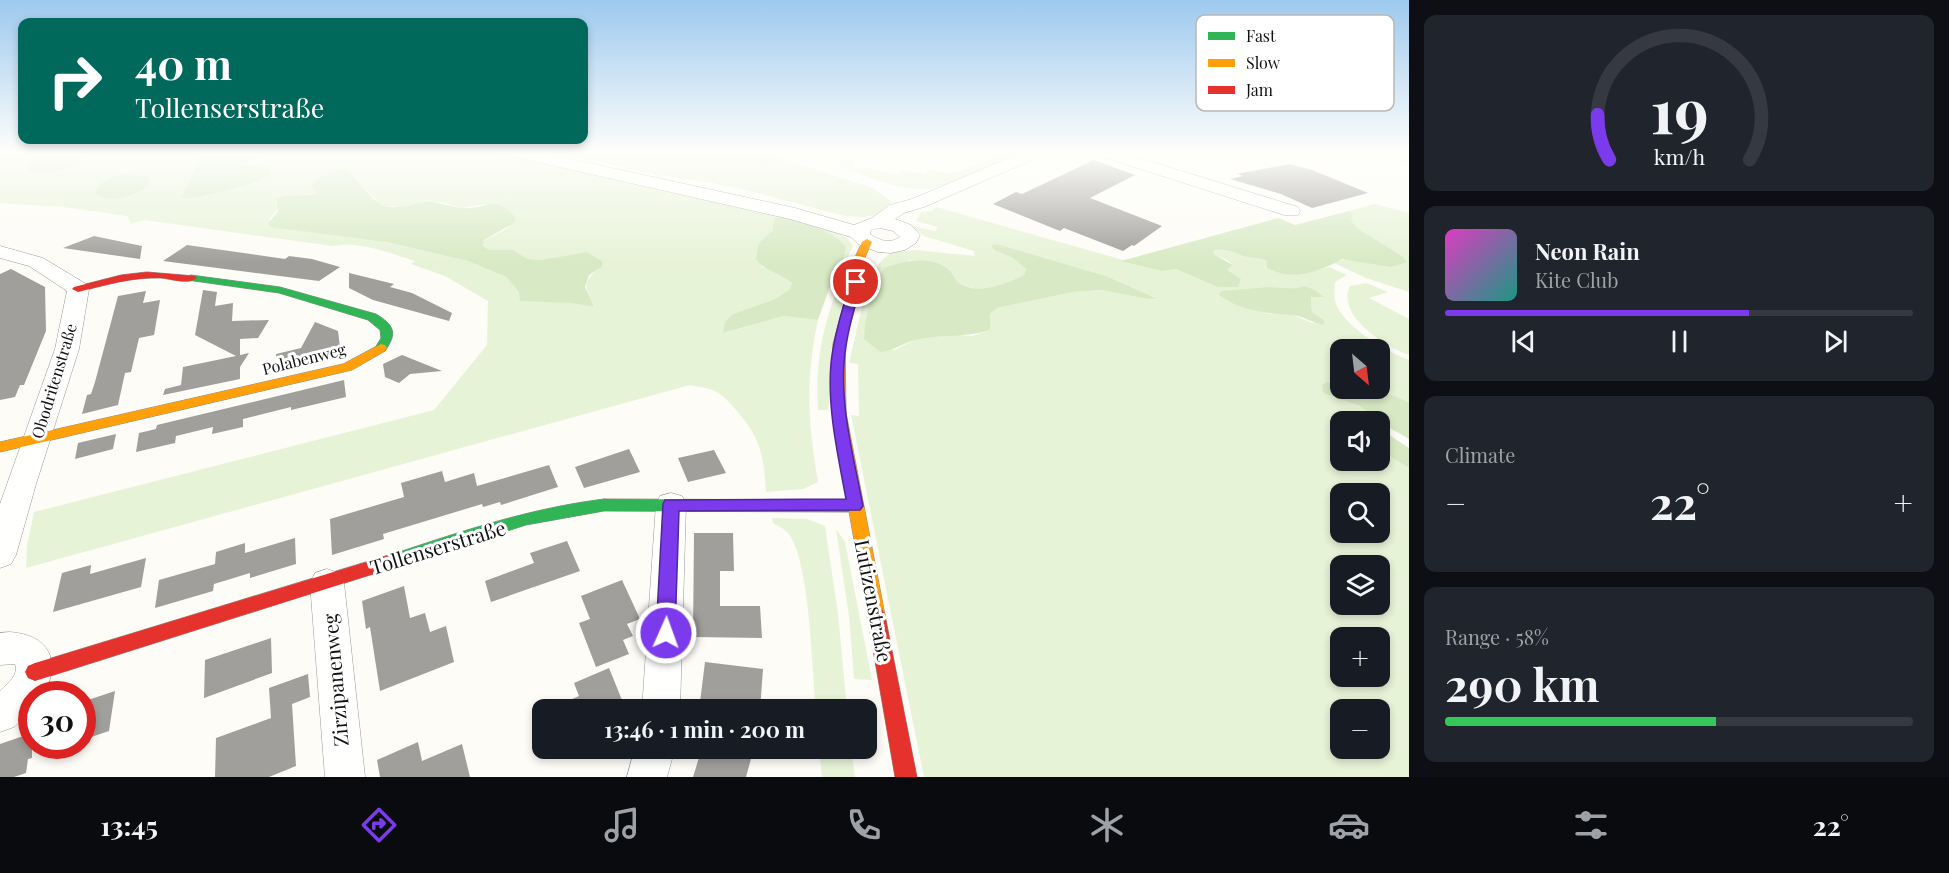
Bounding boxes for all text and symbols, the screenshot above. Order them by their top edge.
legend [1196,15,1394,111]
text: Fast [1246,25,1276,46]
text: 40 m [135,35,232,91]
icon: right [36,42,114,120]
text: Slow [1246,52,1281,73]
text: 19 [1650,66,1708,150]
text: Jam [1245,79,1273,100]
text: Tollenserstraße [135,89,324,125]
text: km/h [1653,142,1705,170]
text: Neon Rain [1535,236,1640,266]
pin [830,256,881,307]
icon: arrive [839,265,872,298]
text: Kite Club [1535,266,1619,293]
street label: Obodritenstraße [26,321,81,441]
icon: previous [1507,325,1540,358]
icon: pause [1663,325,1696,358]
icon: next [1819,325,1852,358]
street label: Polabenweg [260,338,348,379]
north arrow [1330,339,1390,399]
map controls [1330,339,1390,759]
button: sound [1330,411,1390,471]
text: Climate [1445,441,1515,468]
text: 22° [1650,471,1710,531]
text: − [1445,480,1466,524]
text: + [1894,480,1913,524]
button: search [1330,483,1390,543]
street label: Tollenserstraße [367,513,509,580]
street label: Lutizenstraße [849,537,900,664]
button: layers [1330,555,1390,615]
position arrow [634,601,698,665]
street label: Zirzipanenweg [315,612,354,748]
text: Range · 58% [1445,623,1549,650]
button: + [1330,627,1390,687]
text: 290 km [1445,653,1599,713]
speed limit sign: 30 [18,681,96,759]
button: − [1330,699,1390,759]
text: 13:46 · 1 min · 200 m [604,714,805,744]
icon: directions [358,804,400,846]
icon: music [601,804,643,846]
icon: phone [843,804,885,846]
icon: climate [1086,804,1128,846]
icon: car [1328,804,1370,846]
icon: filters [1570,804,1612,846]
text: 13:45 [100,807,158,843]
text: 22° [1813,807,1849,843]

